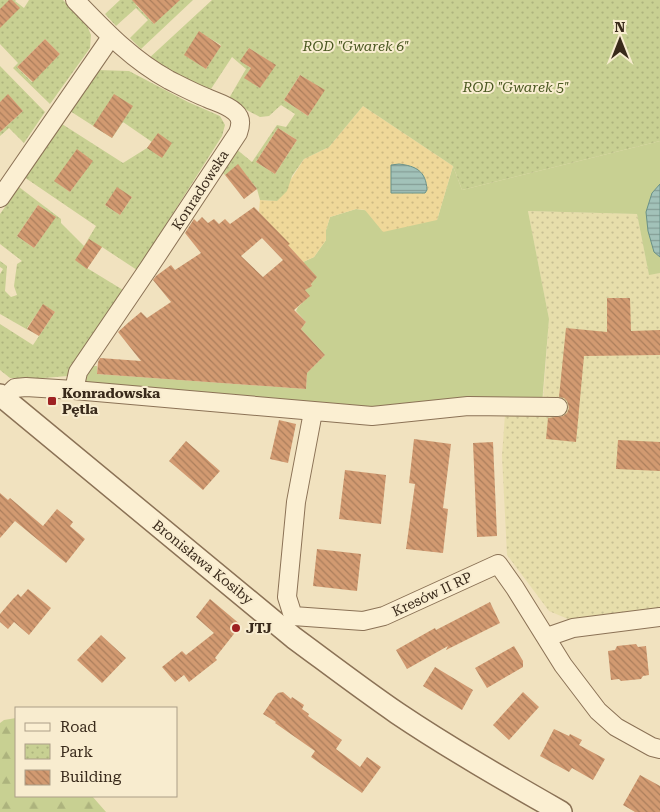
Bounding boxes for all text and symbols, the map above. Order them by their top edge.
north arrow [595,15,645,65]
text: N [615,19,626,35]
park label: ROD "Gwarek 6" [302,38,409,54]
park label: ROD "Gwarek 5" [462,79,569,95]
street label: Konradowska [168,147,232,233]
place label: Konradowska Pętla [62,385,161,417]
marker: Konradowska Pętla [46,395,58,407]
street label: Bronisława Kosiby [150,517,257,608]
street label: Kresów II RP [389,569,475,619]
place label: JTJ [246,620,272,636]
marker: JTJ [230,622,242,634]
legend [15,707,178,797]
text: Road [60,718,97,736]
text: Park [60,743,94,761]
text: Building [60,768,122,786]

